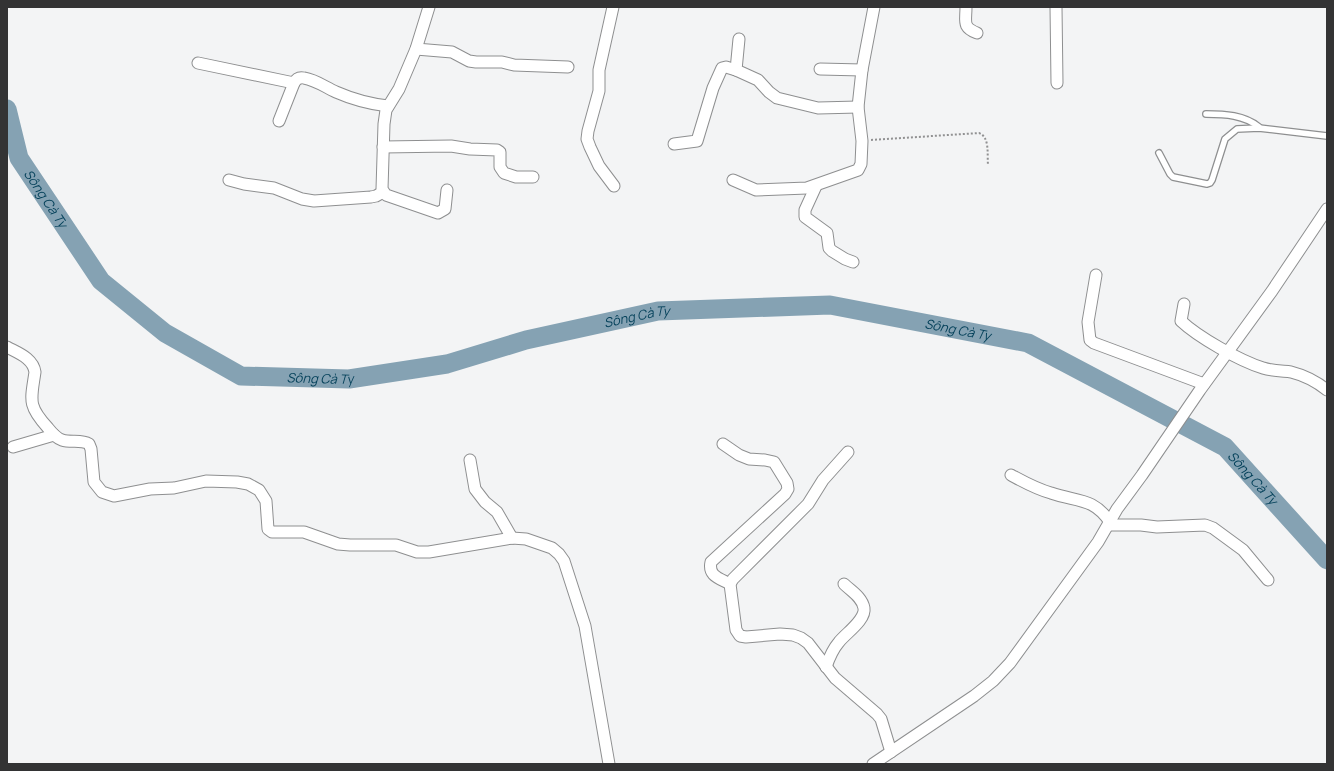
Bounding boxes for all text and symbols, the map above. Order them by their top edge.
water label: Sông Cà Ty [20,166,73,233]
water label: Sông Cà Ty [602,302,672,332]
water label: Sông Cà Ty [923,314,994,345]
water label: Sông Cà Ty [286,368,357,388]
water label: Sông Cà Ty [1224,447,1283,510]

